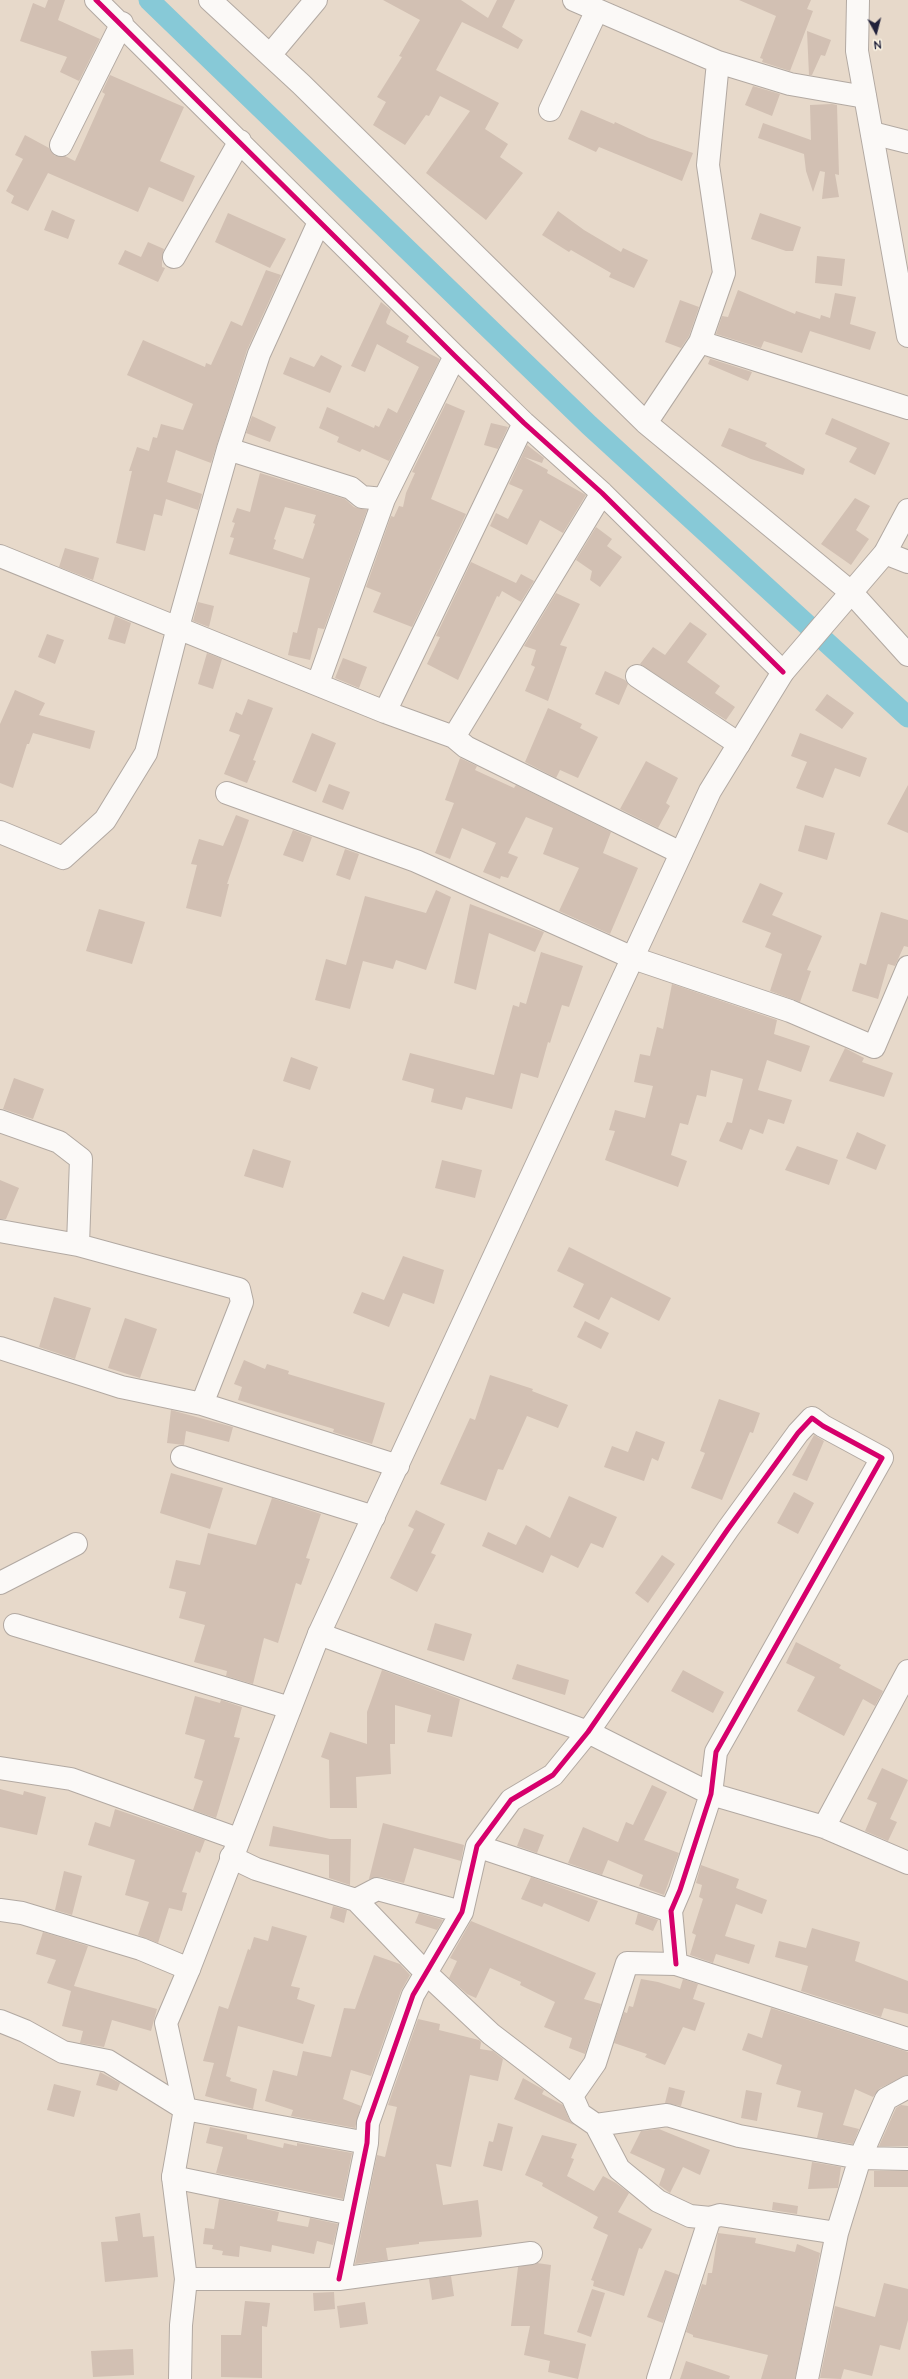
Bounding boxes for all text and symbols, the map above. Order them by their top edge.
north arrow [856,12,896,52]
text: N [873,37,882,52]

